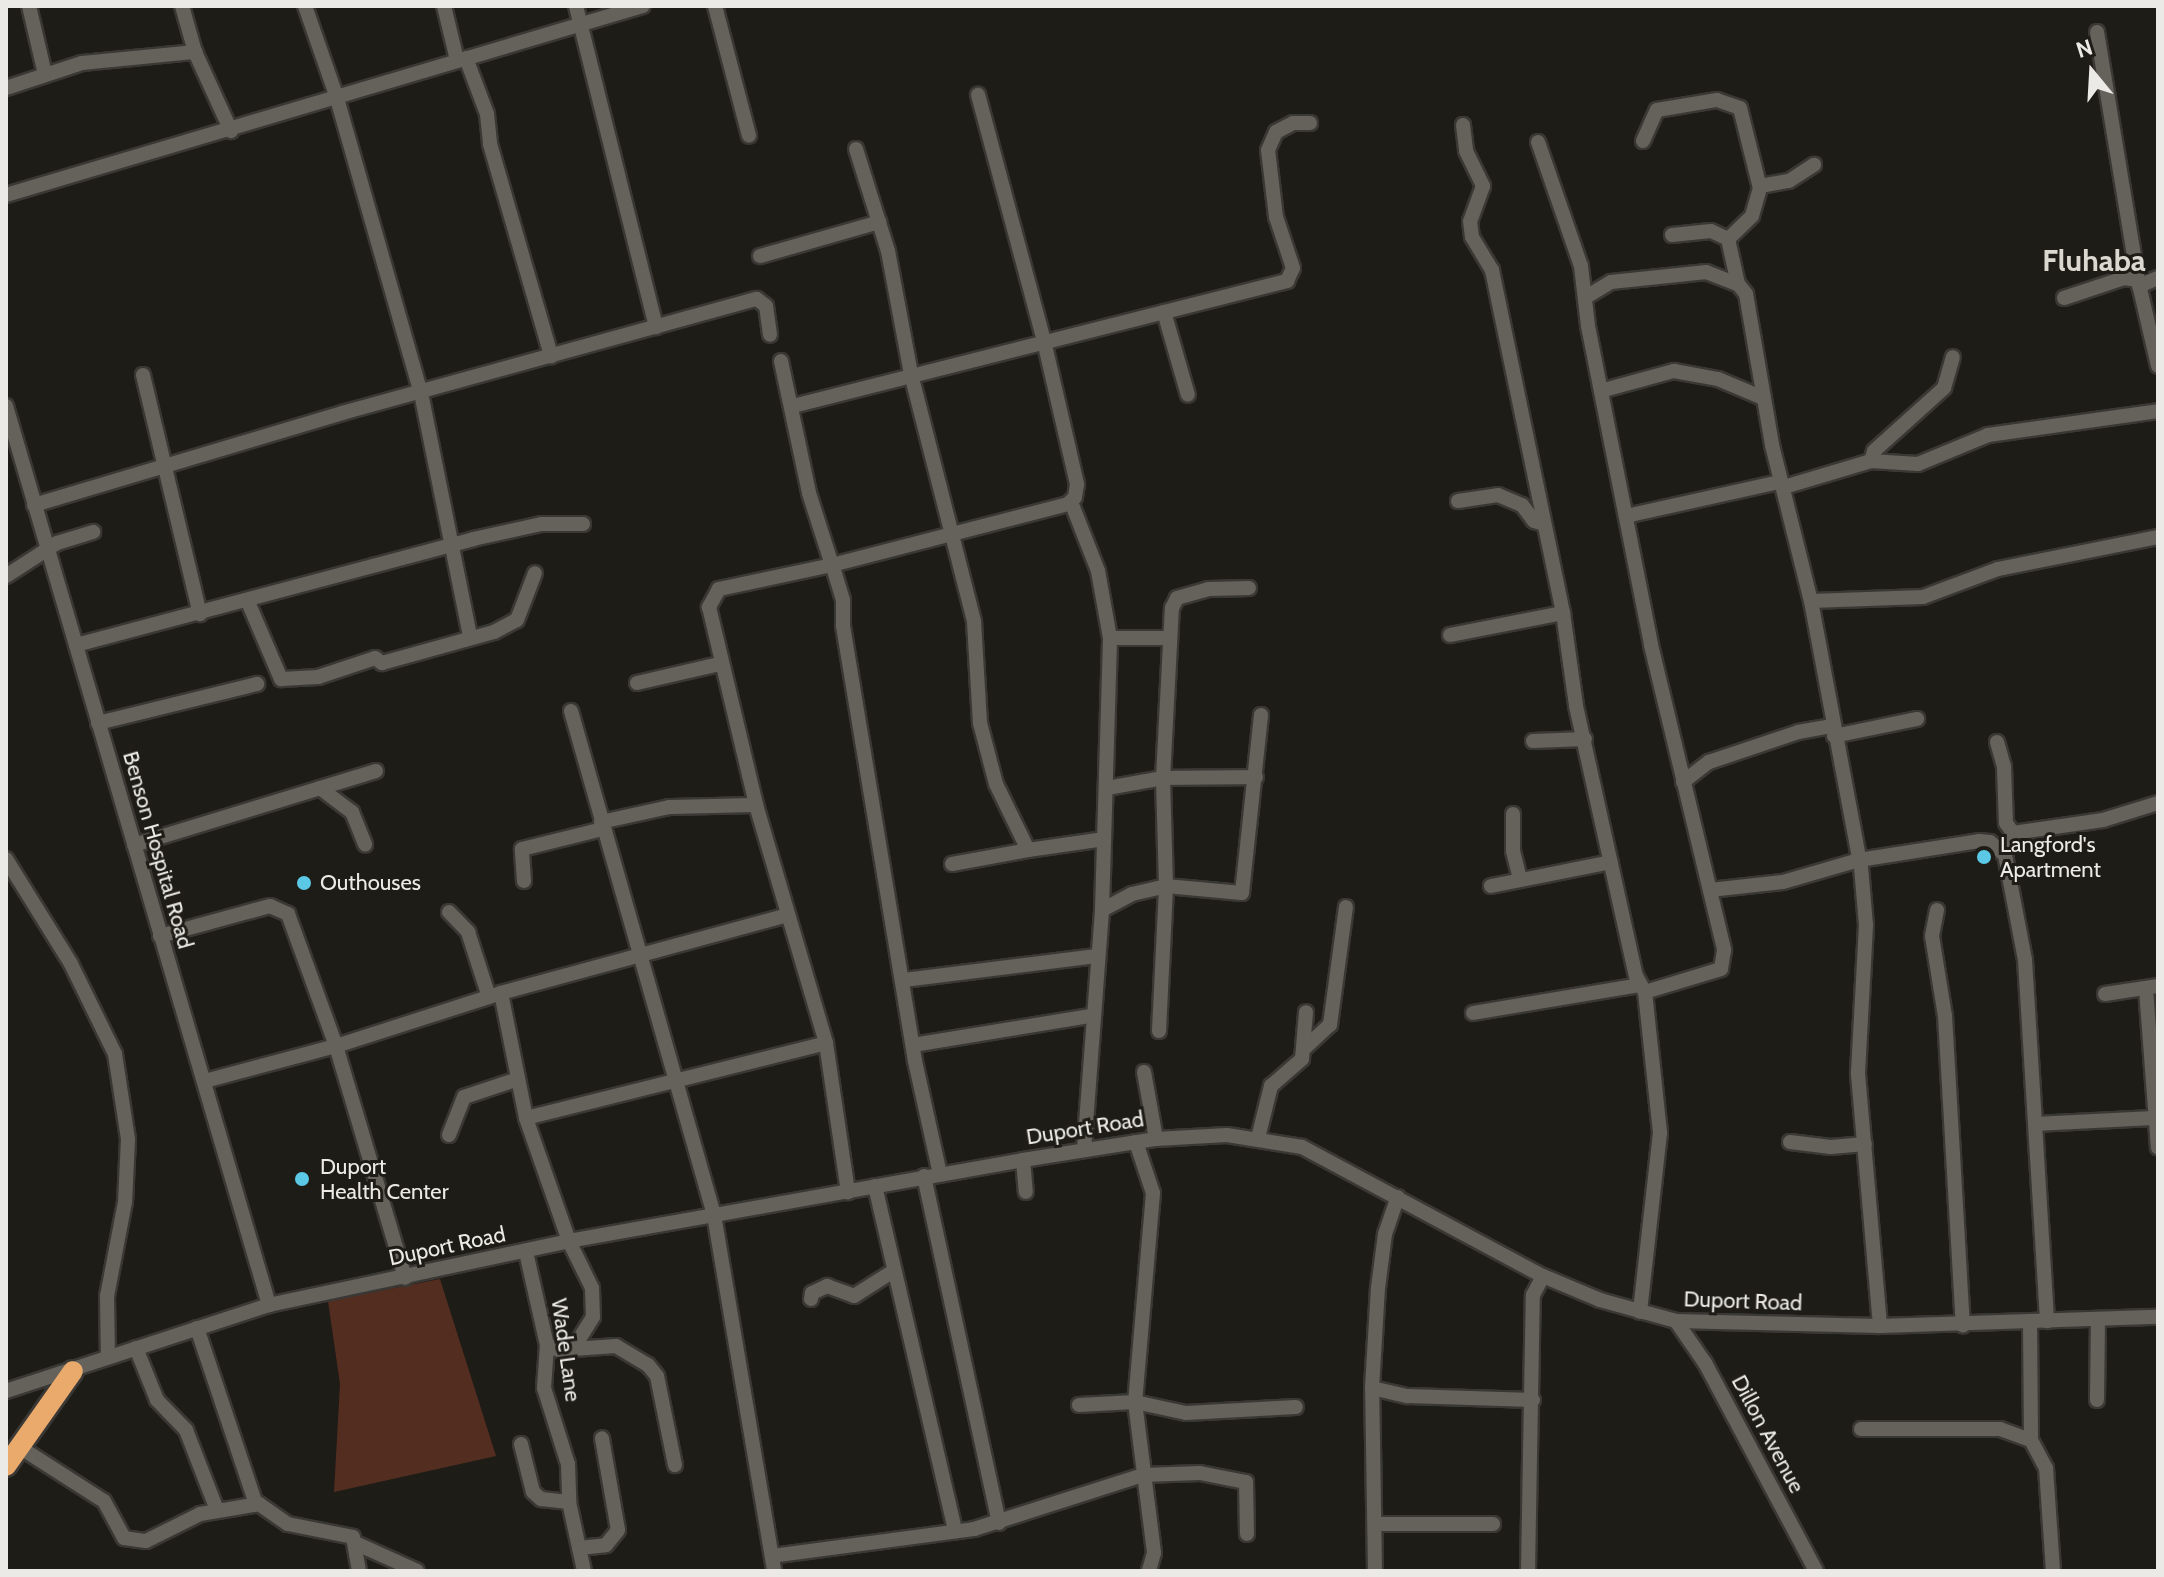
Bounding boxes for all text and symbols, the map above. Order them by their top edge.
north arrow [2052,32,2132,112]
text: N [2073,33,2096,64]
district label: Fluhaba [2042,243,2146,279]
street label: Benson Hospital Road [117,748,199,952]
place label: Langford's Apartment [2000,831,2101,882]
marker: Langford's Apartment [1975,848,1993,866]
place label: Outhouses [320,870,421,896]
marker: Outhouses [295,874,313,892]
street label: Duport Road [1024,1106,1146,1150]
place label: Duport Health Center [320,1153,449,1204]
marker: Duport Health Center [291,1168,313,1190]
street label: Duport Road [386,1221,508,1271]
street label: Duport Road [1683,1286,1803,1316]
street label: Wade Lane [546,1297,586,1403]
street label: Dillon Avenue [1726,1370,1810,1498]

